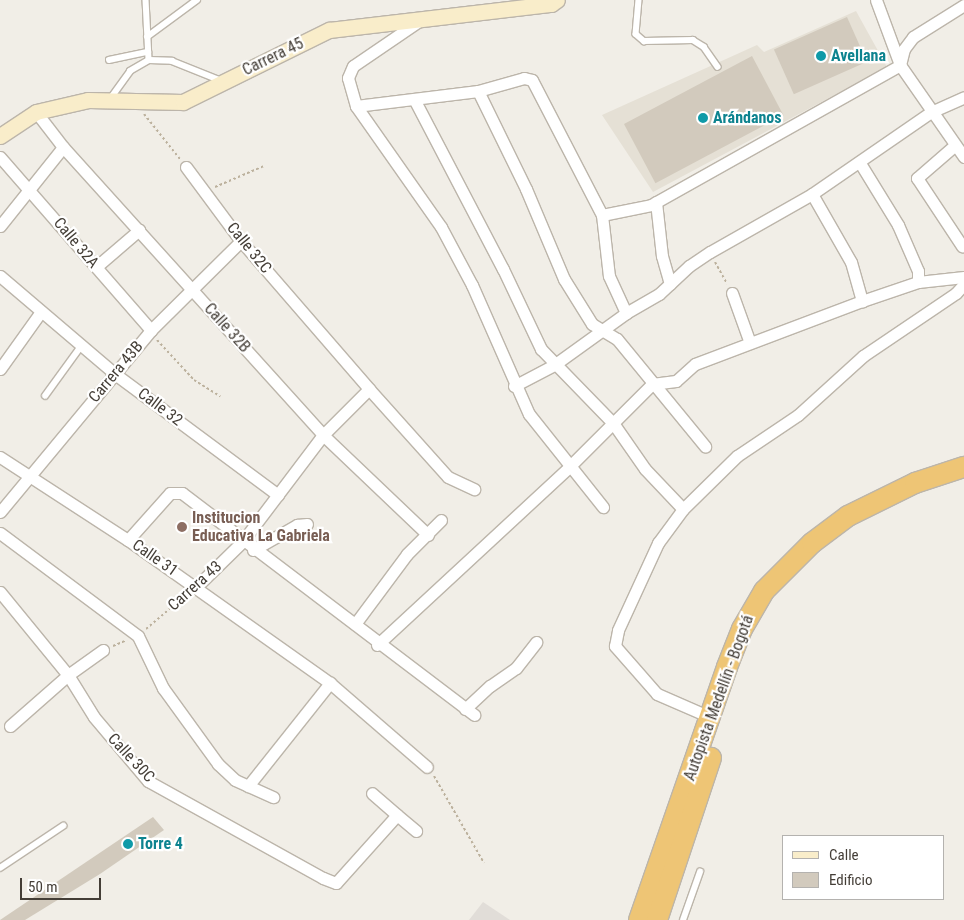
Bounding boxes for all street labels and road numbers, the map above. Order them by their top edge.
street label: Carrera 45 [239,34,307,80]
street label: Calle 32A [49,214,103,272]
street label: Calle 32C [223,219,275,277]
street label: Calle 32B [200,299,254,357]
street label: Carrera 43B [85,337,147,407]
street label: Calle 32 [134,384,186,430]
street label: Calle 31 [129,535,181,581]
street label: Carrera 43 [164,557,226,615]
street label: Autopista Medellín - Bogotá [680,613,758,783]
street label: Calle 30C [103,729,159,787]

